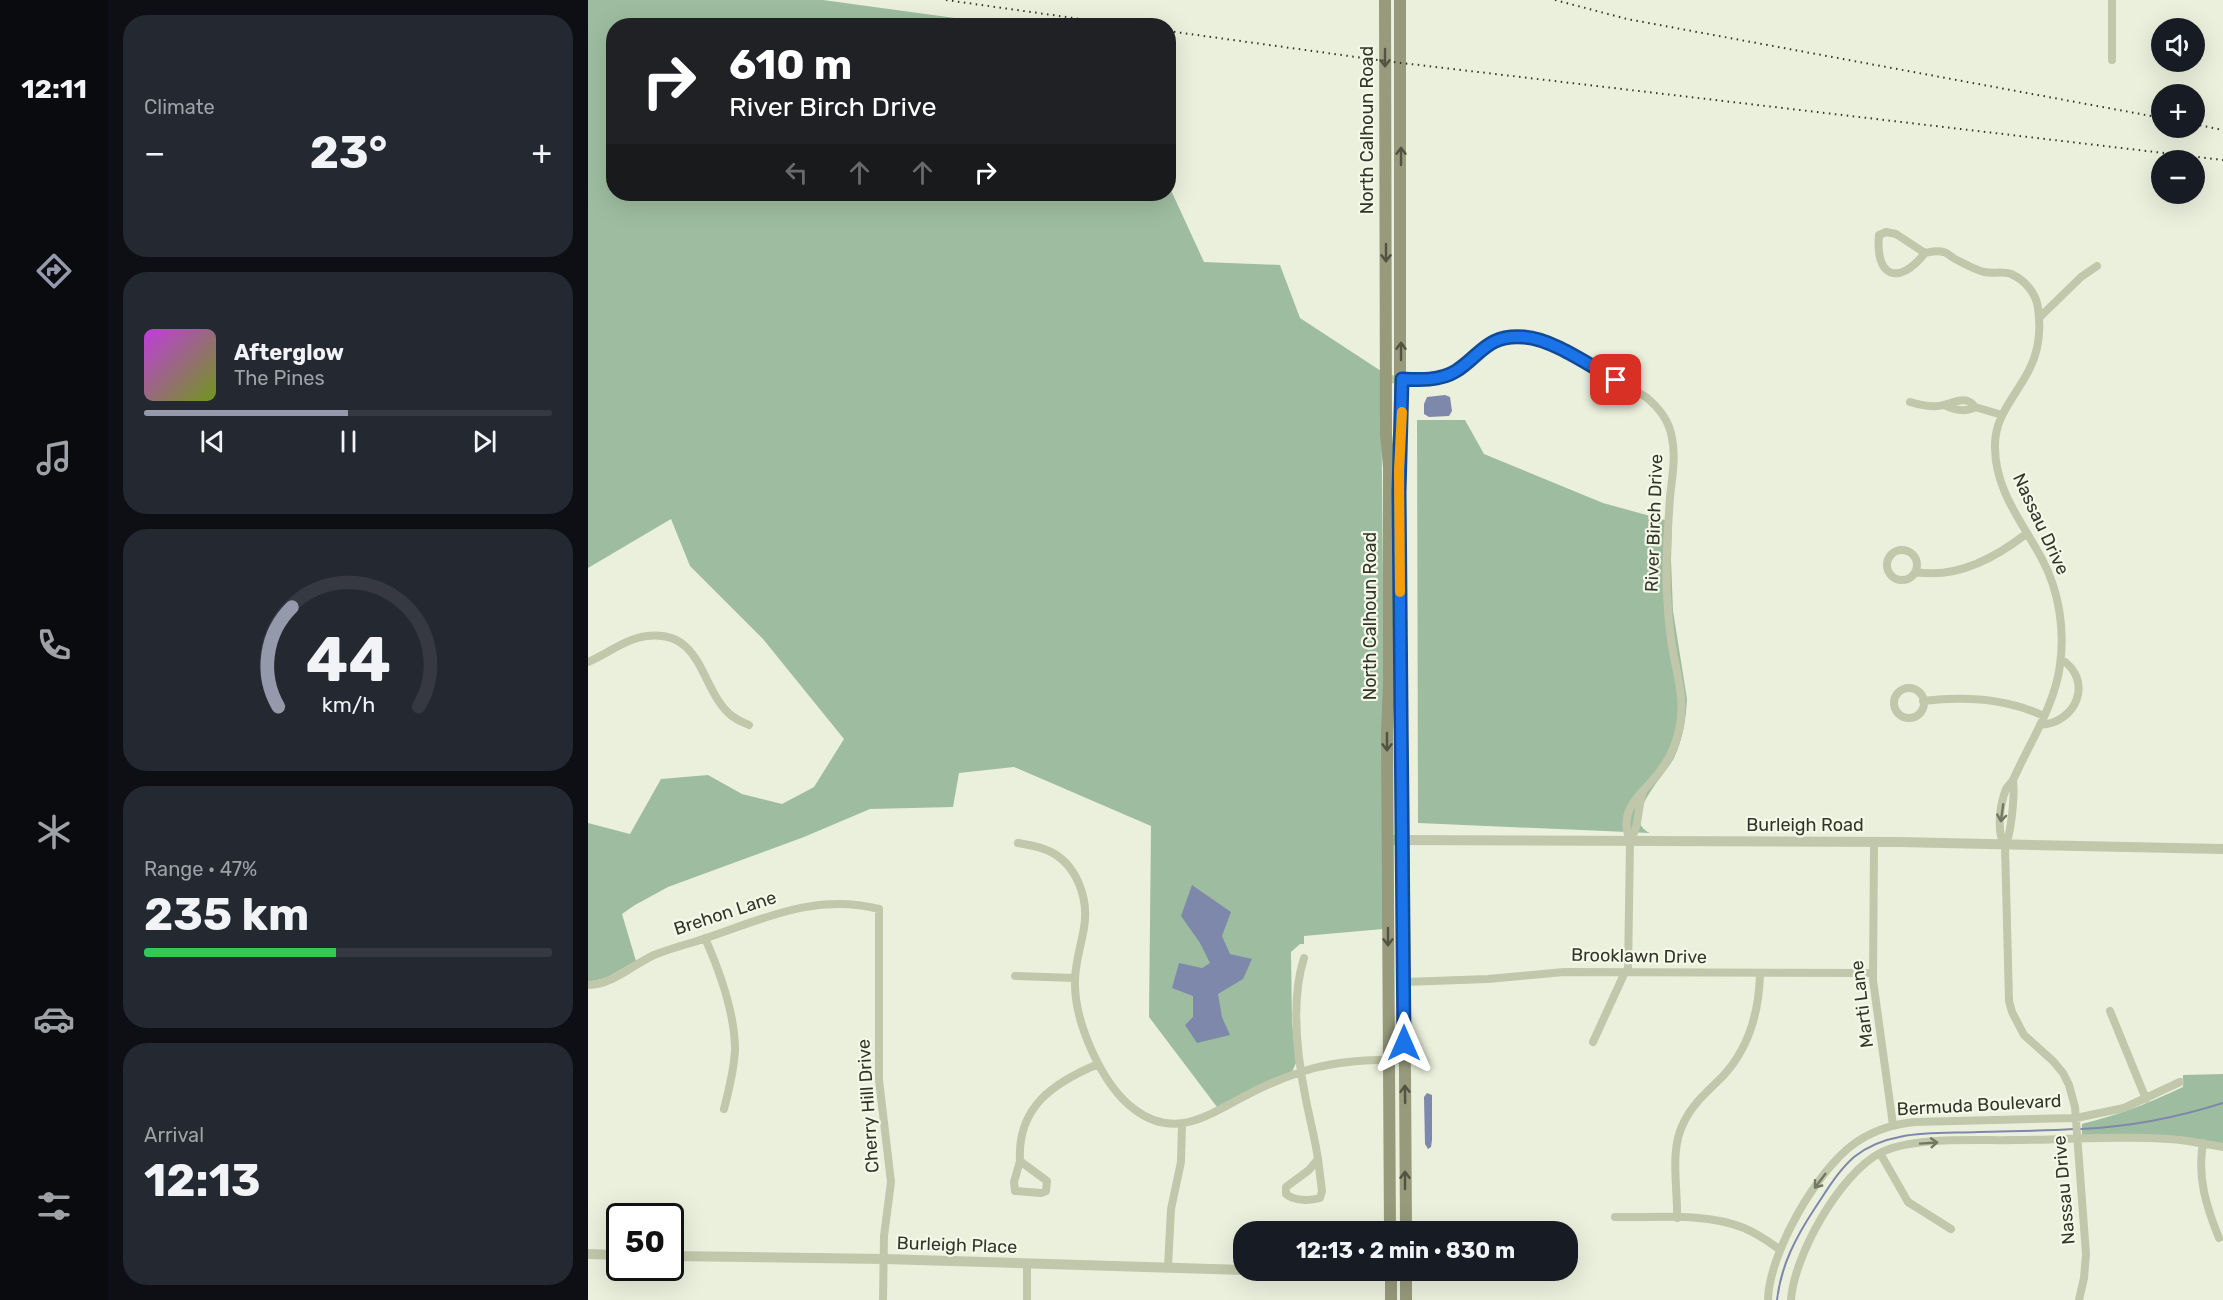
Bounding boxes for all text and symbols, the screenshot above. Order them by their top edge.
map controls [2151,18,2205,204]
button: sound [2151,18,2205,72]
text: 610 m [729,40,852,90]
icon: right [630,42,708,120]
street label: North Calhoun Road [1356,46,1378,214]
one-way arrow [1379,48,1391,68]
text: 12:11 [21,73,87,105]
button: + [2151,84,2205,138]
text: River Birch Drive [729,91,937,123]
text: Climate [144,95,215,119]
text: 23° [310,126,387,179]
text: − [144,133,165,172]
text: + [531,133,552,172]
one-way arrow [1395,146,1407,166]
button: − [2151,150,2205,204]
icon: left [780,156,813,189]
icon: ahead [843,156,876,189]
icon: ahead [906,156,939,189]
icon: right [969,156,1002,189]
one-way arrow [1380,243,1392,263]
icon: directions [33,250,75,292]
text: Afterglow [234,339,344,366]
one-way arrow [1396,341,1407,361]
pin [1590,354,1641,405]
icon: arrive [1599,363,1632,396]
text: The Pines [234,366,325,390]
icon: previous [196,425,229,458]
icon: pause [332,425,365,458]
icon: next [468,425,501,458]
icon: music [33,437,75,479]
street label: River Birch Drive [1641,453,1667,593]
street label: Nassau Drive [2008,470,2074,578]
street label: North Calhoun Road [1359,532,1381,700]
text: 44 [305,623,391,697]
icon: phone [33,624,75,666]
text: km/h [321,692,375,717]
one-way arrow [1381,732,1393,752]
one-way arrow [1996,803,2007,822]
icon: climate [33,811,75,853]
street label: Burleigh Road [1746,814,1864,836]
text: Range · 47% [144,857,257,881]
street label: Brehon Lane [671,886,779,940]
text: 235 km [144,888,309,941]
one-way arrow [1382,927,1394,947]
street label: Brooklawn Drive [1571,944,1707,968]
street label: Marti Lane [1846,959,1878,1049]
icon: car [33,998,75,1040]
position arrow [1372,1011,1436,1075]
street label: Cherry Hill Drive [852,1038,884,1174]
one-way arrow [1399,1085,1410,1105]
street label: Bermuda Boulevard [1896,1090,2062,1120]
text: Arrival [144,1123,204,1147]
street label: Nassau Drive [2048,1135,2080,1245]
one-way arrow [1918,1137,1938,1148]
text: 12:13 [144,1154,261,1207]
one-way arrow [1400,1171,1411,1191]
one-way arrow [1814,1173,1827,1189]
icon: filters [33,1185,75,1227]
speed limit sign: 50 [606,1203,684,1281]
street label: Burleigh Place [896,1232,1018,1258]
text: 12:13 · 2 min · 830 m [1296,1237,1515,1264]

